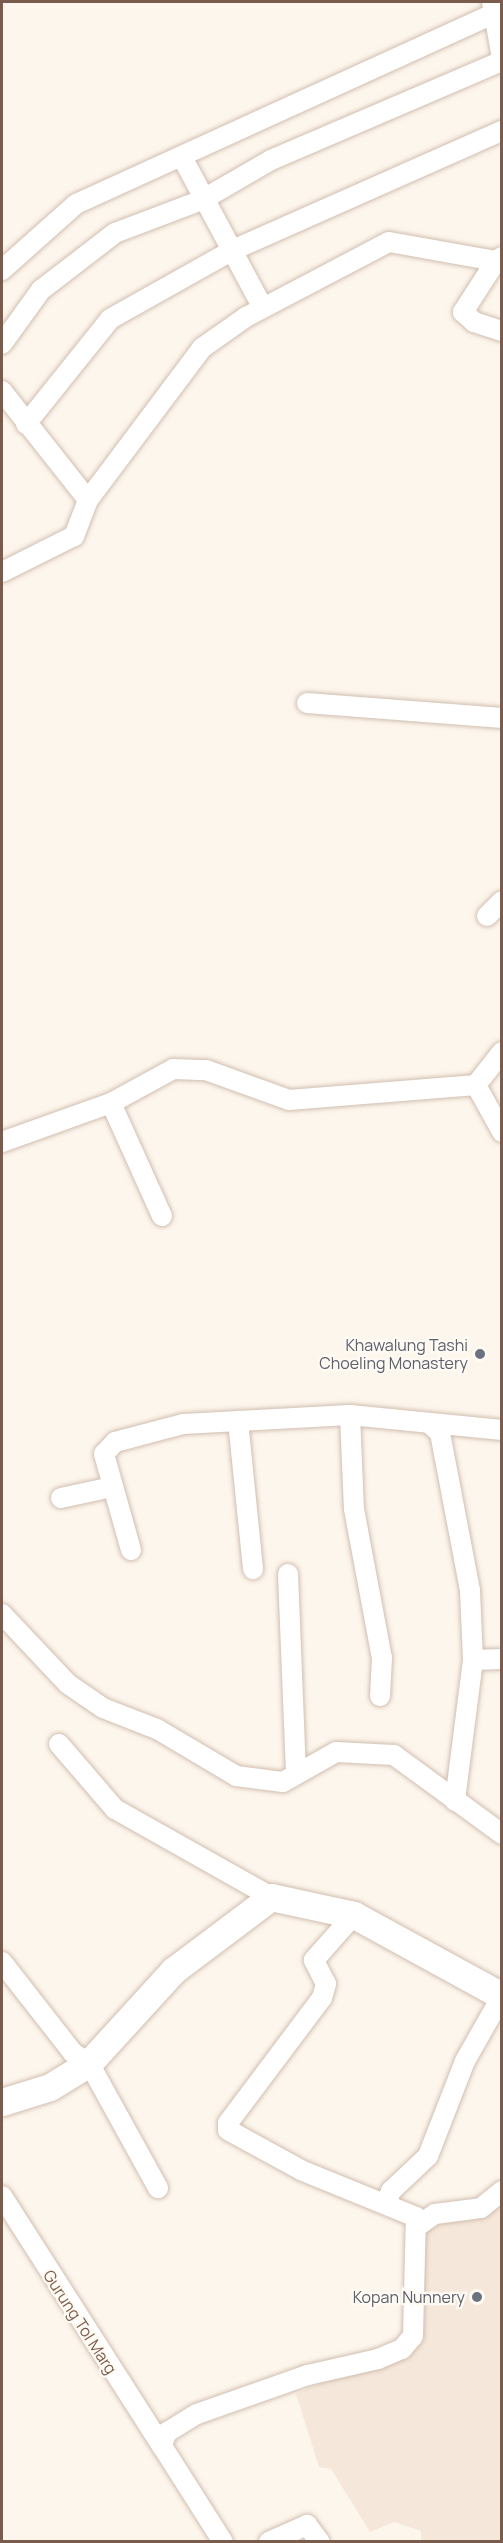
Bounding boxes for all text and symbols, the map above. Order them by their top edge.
place label: Khawalung Tashi Choeling Monastery [319,1335,468,1373]
marker: Khawalung Tashi Choeling Monastery [473,1347,487,1361]
street label: Gurung Tol Marg [39,2266,121,2378]
place label: Kopan Nunnery [353,2287,465,2307]
marker: Kopan Nunnery [470,2290,484,2304]

